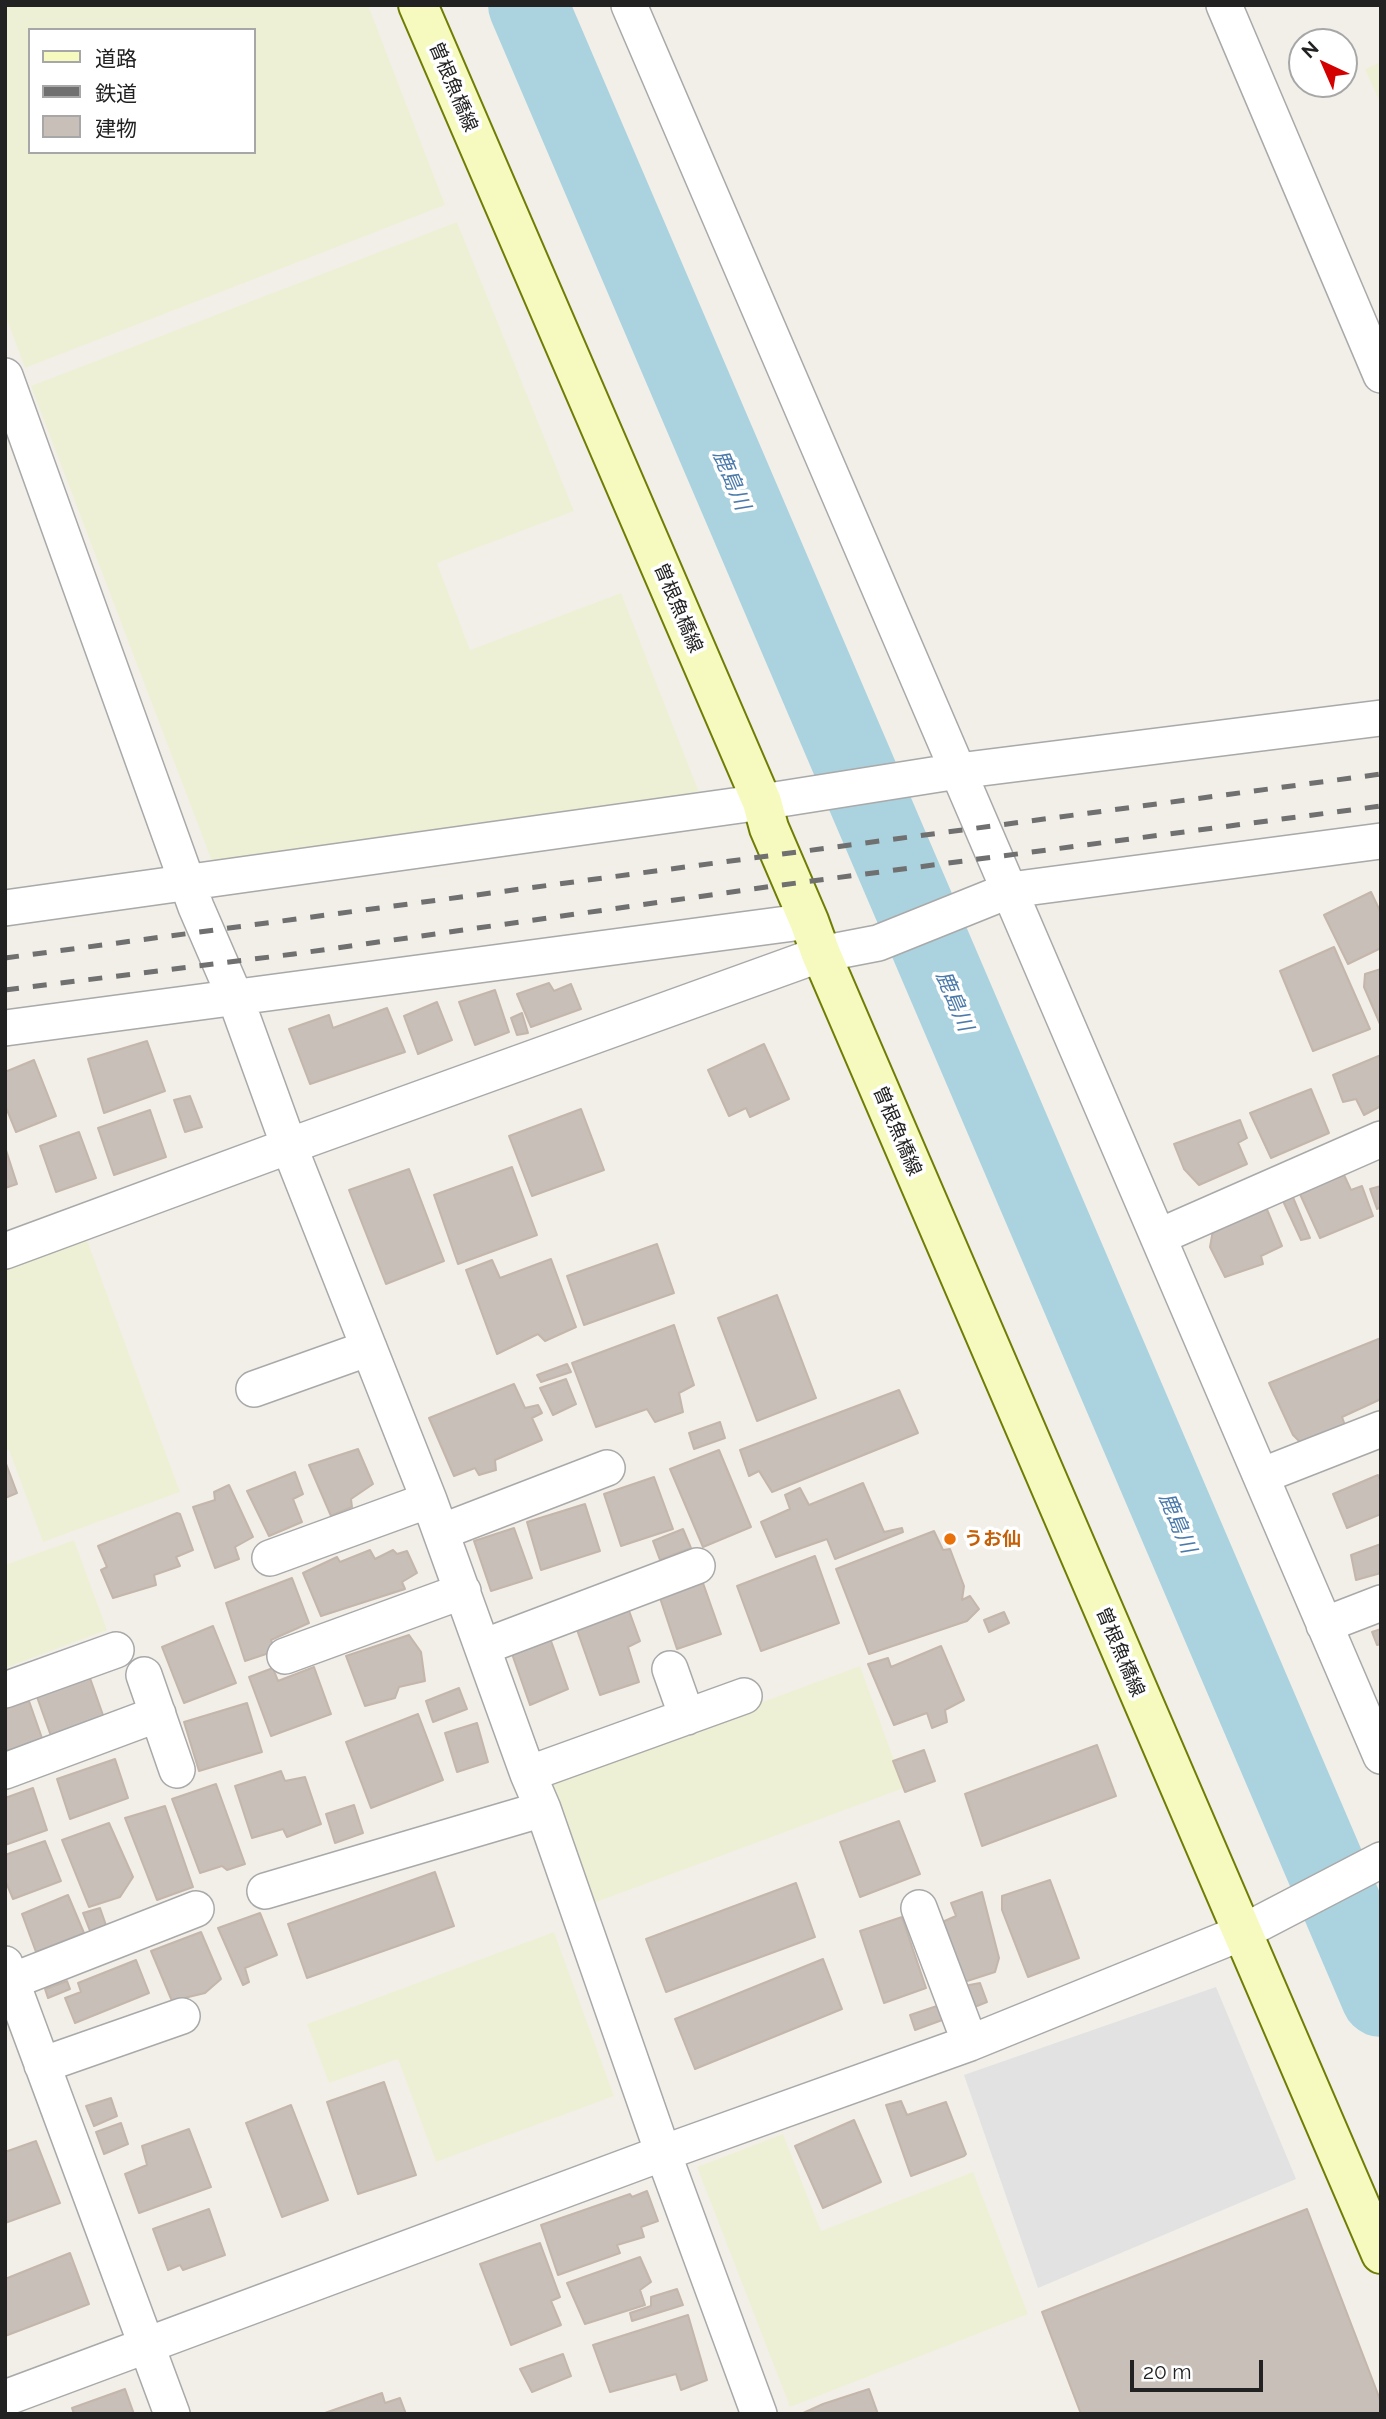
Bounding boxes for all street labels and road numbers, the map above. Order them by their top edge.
street label: 曽根魚橋線 [424,39,482,135]
street label: 曽根魚橋線 [649,560,707,656]
street label: 曽根魚橋線 [868,1083,926,1179]
street label: 曽根魚橋線 [1091,1604,1149,1700]

